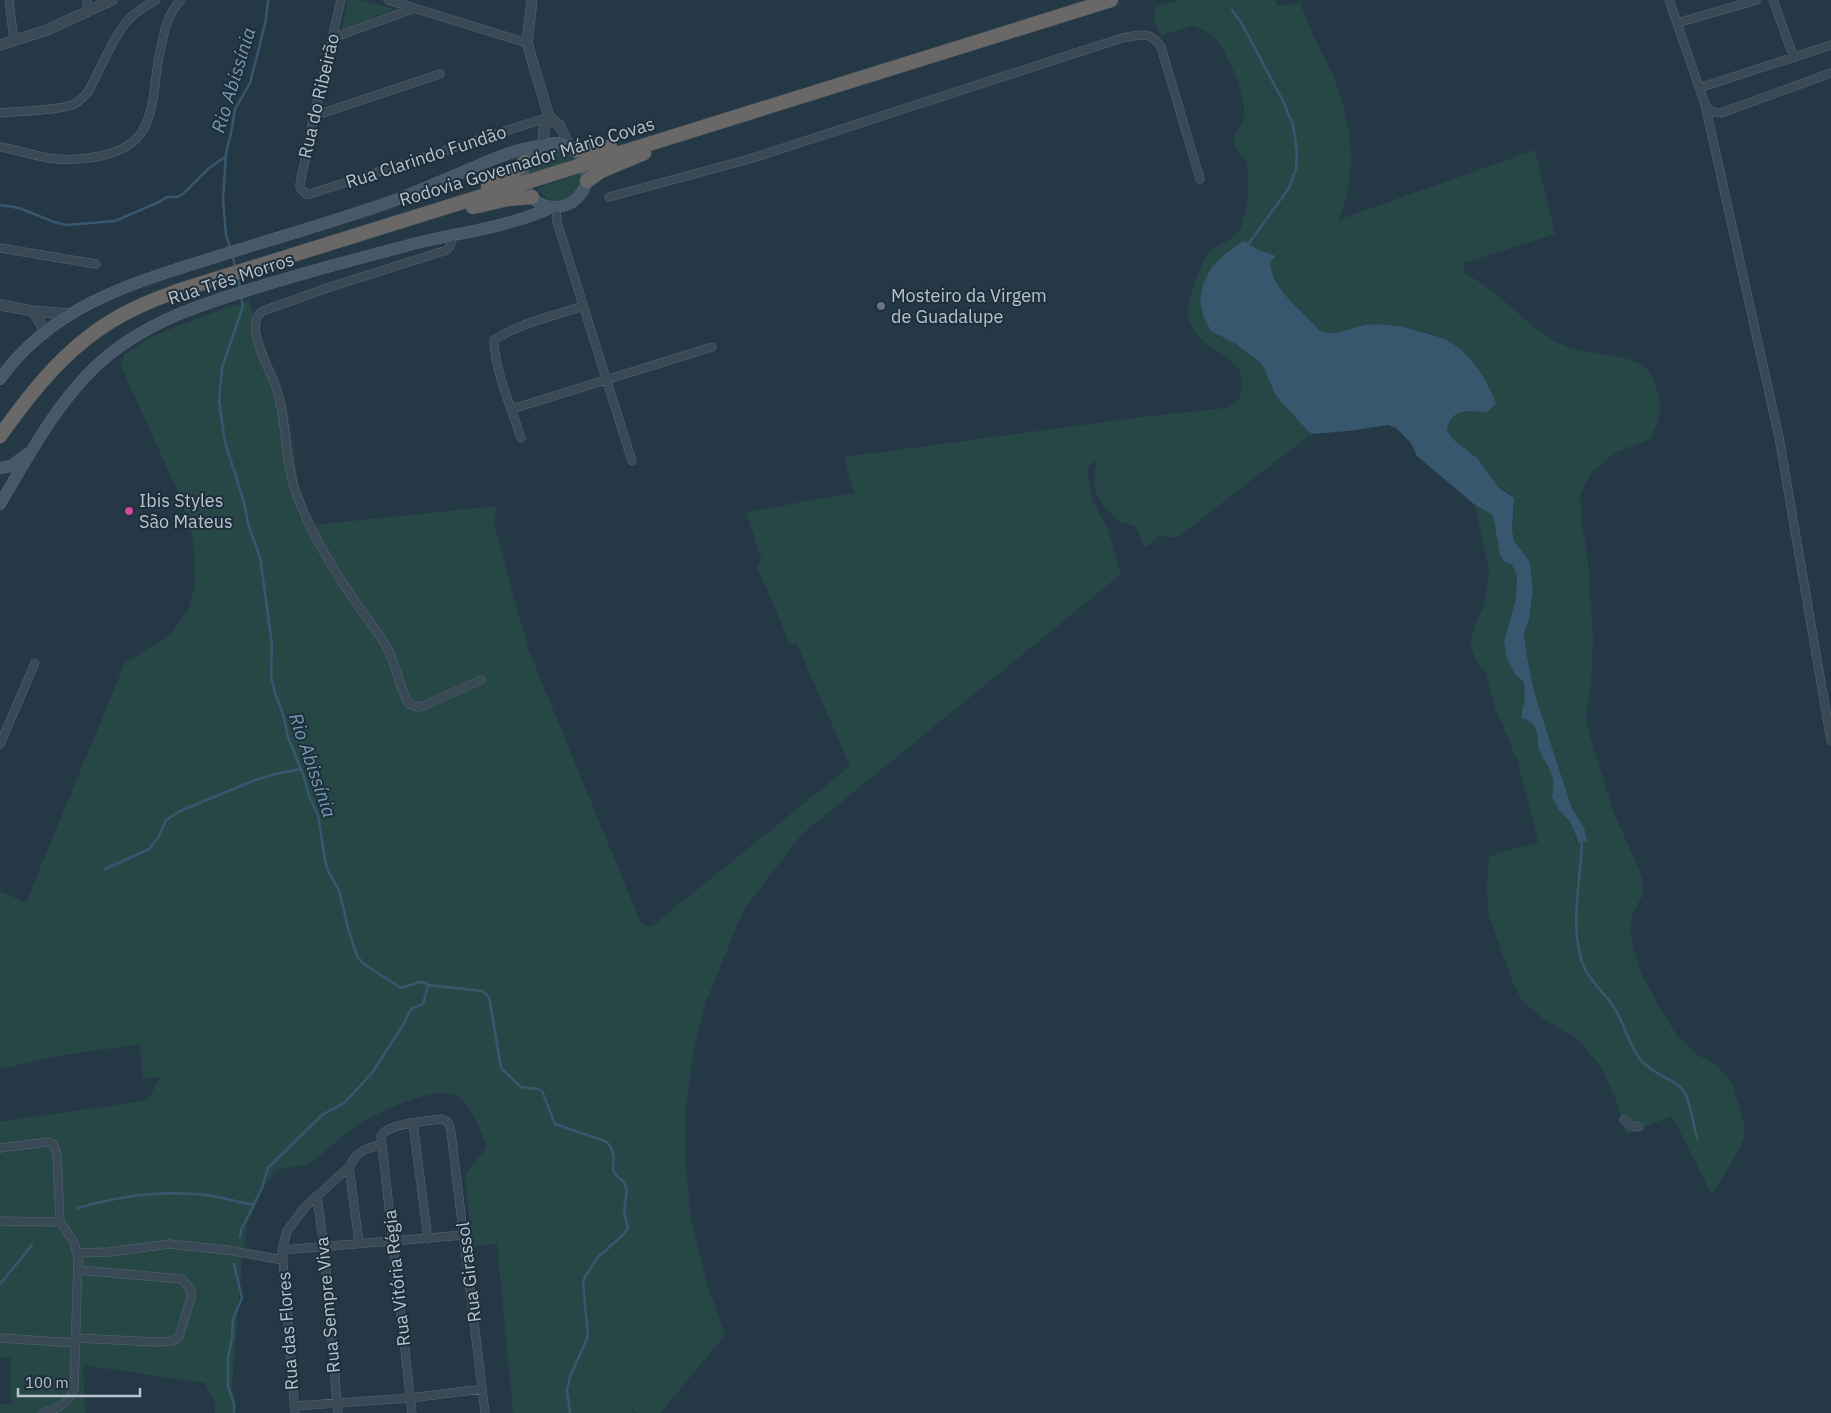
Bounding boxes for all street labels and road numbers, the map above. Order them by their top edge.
street label: Rua do Ribeirão [293,31,344,161]
street label: Rodovia Governador Mário Covas [396,112,657,211]
street label: Rua Clarindo Fundão [343,120,509,193]
street label: Rua Três Morros [165,247,297,310]
street label: Rua Vitória Régia [378,1208,415,1347]
street label: Rua Girassol [451,1220,486,1324]
street label: Rua Sempre Viva [310,1236,345,1374]
street label: Rua das Flores [272,1271,303,1391]

